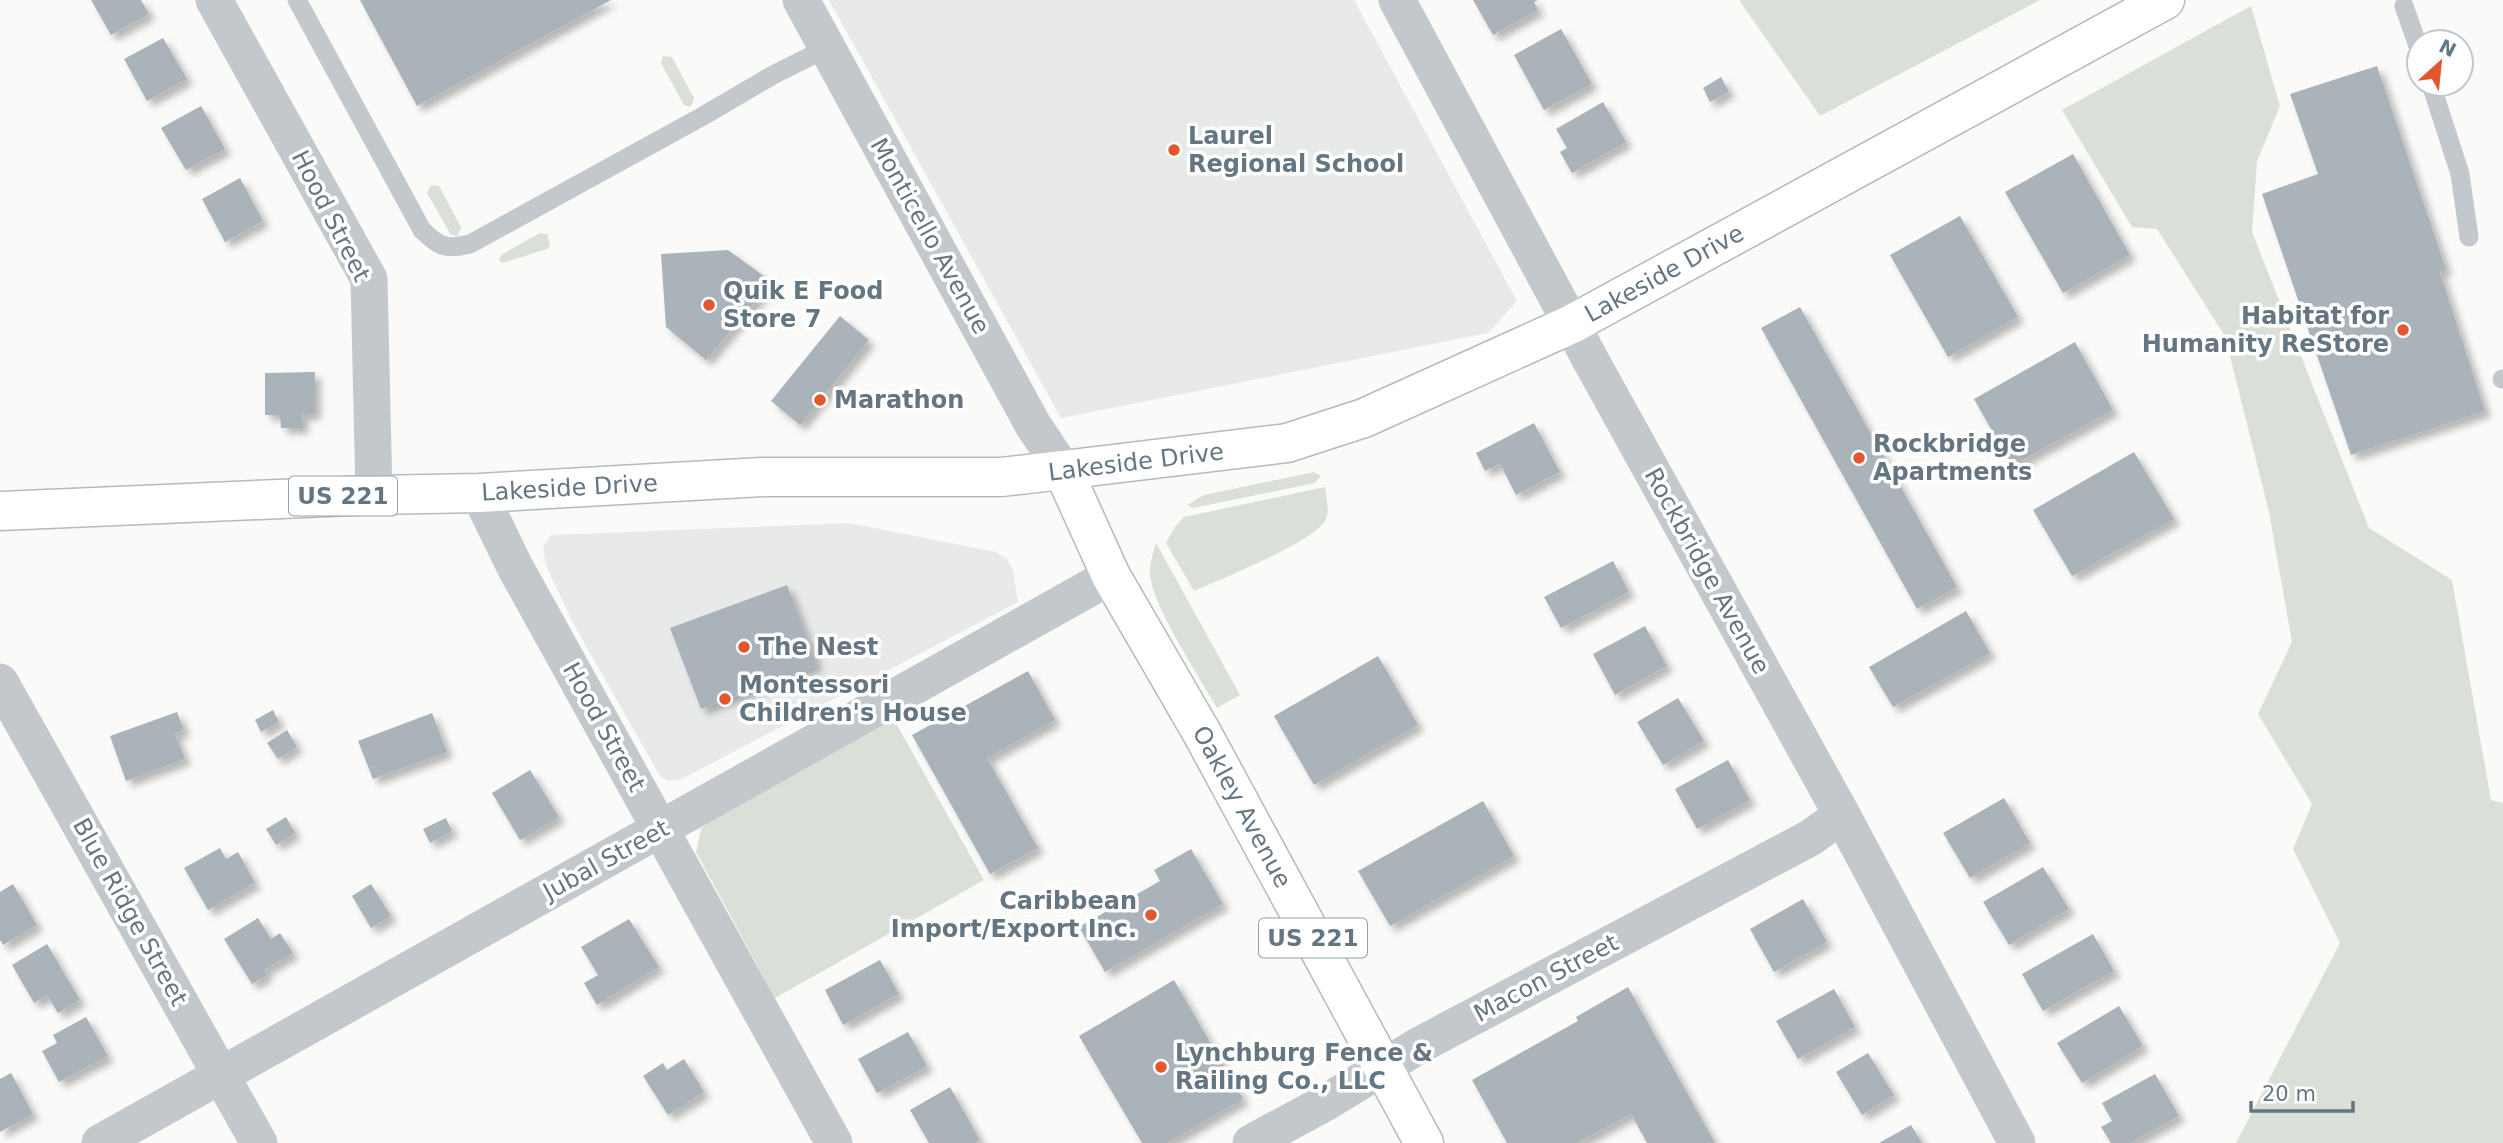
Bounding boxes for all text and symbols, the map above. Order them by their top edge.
north arrow [2405,28,2475,98]
text: N [2436,34,2460,61]
place label: Laurel Regional School [1188,122,1404,178]
street label: Monticello Avenue [865,133,995,339]
marker: Laurel Regional School [1166,142,1182,158]
street label: Hood Street [286,146,376,286]
street label: Lakeside Drive [1580,219,1749,328]
place label: Quik E Food Store 7 [723,277,883,333]
marker: Quik E Food Store 7 [701,297,717,313]
place label: Habitat for Humanity ReStore [2142,302,2389,358]
marker: Habitat for Humanity ReStore [2395,322,2411,338]
place label: Marathon [834,386,964,414]
marker: Marathon [812,392,828,408]
place label: Rockbridge Apartments [1873,430,2032,486]
street label: Lakeside Drive [1047,437,1225,487]
marker: Rockbridge Apartments [1851,450,1867,466]
street label: Rockbridge Avenue [1639,463,1775,679]
street label: Lakeside Drive [480,469,659,507]
road number: US 221 [289,476,397,516]
place label: The Nest [758,633,878,661]
marker: The Nest [736,639,752,655]
street label: Hood Street [557,658,651,796]
place label: Montessori Children's House [739,671,967,727]
marker: Montessori Children's House [717,691,733,707]
street label: Oakley Avenue [1187,721,1297,893]
street label: Blue Ridge Street [67,813,193,1011]
street label: Jubal Street [536,814,674,907]
place label: Caribbean Import/Export Inc. [891,887,1137,943]
marker: Caribbean Import/Export Inc. [1143,907,1159,923]
road number: US 221 [1259,918,1367,958]
street label: Macon Street [1469,928,1623,1028]
place label: Lynchburg Fence & Railing Co., LLC [1175,1039,1433,1095]
marker: Lynchburg Fence & Railing Co., LLC [1153,1059,1169,1075]
scale bar [2251,1070,2352,1114]
text: 20 m [2262,1082,2316,1106]

